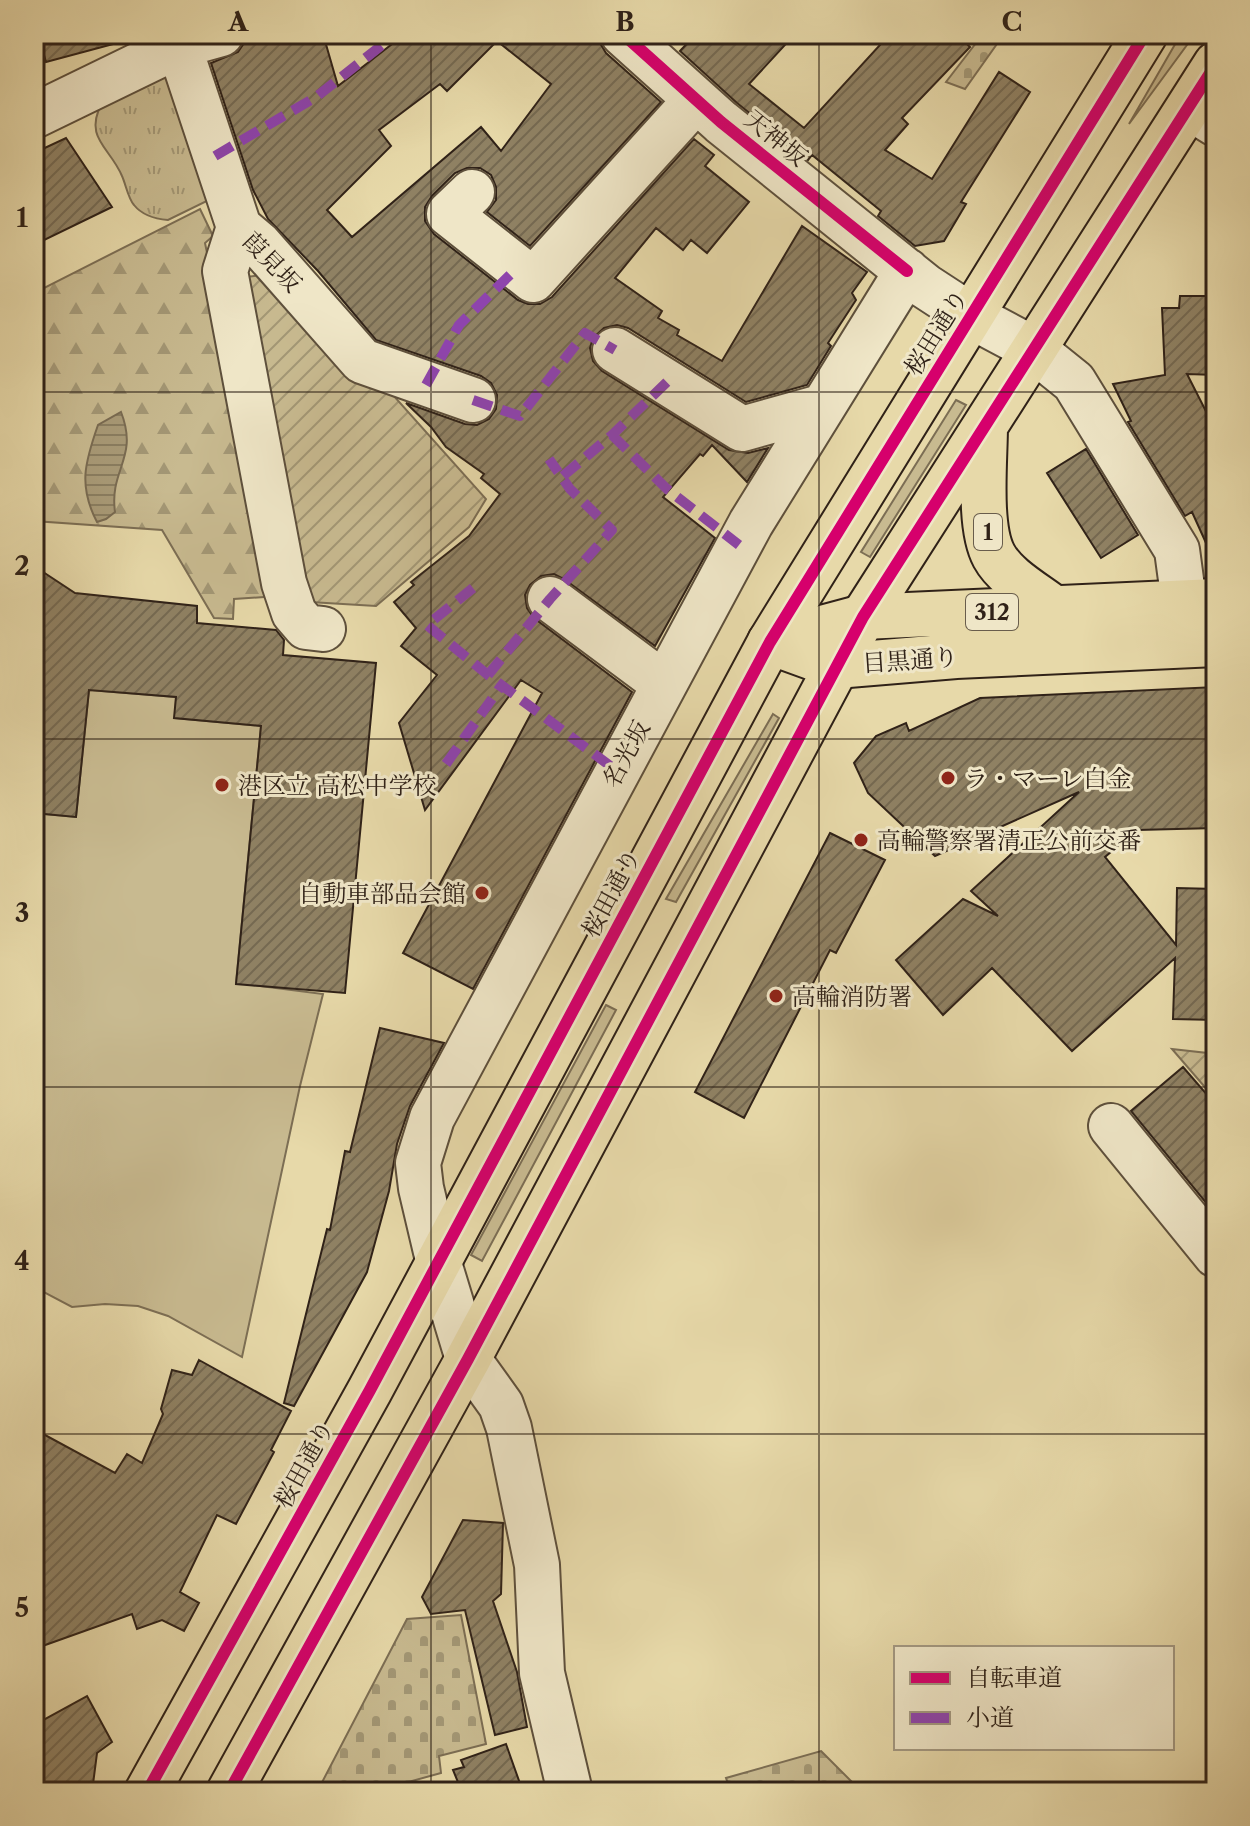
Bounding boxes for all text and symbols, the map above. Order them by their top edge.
text: A [227,6,249,38]
text: B [615,6,635,38]
text: C [1002,6,1022,38]
street label: 天神坂 [739,104,813,172]
text: 1 [16,202,28,234]
street label: 葭見坂 [237,226,307,298]
street label: 桜田通り [898,284,974,380]
road number: 1 [974,514,1002,550]
text: 2 [14,550,30,582]
road number: 312 [966,594,1018,630]
street label: 目黒通り [861,642,959,678]
street label: 名光坂 [596,715,656,793]
place label: ラ・マーレ白金 [964,764,1132,793]
marker: ラ・マーレ白金 [939,769,957,787]
place label: 港区立 高松中学校 [238,771,436,800]
marker: 港区立 高松中学校 [213,776,231,794]
place label: 高輪警察署清正公前交番 [877,826,1141,855]
marker: 高輪警察署清正公前交番 [852,831,870,849]
street label: 桜田通り [576,844,646,942]
place label: 自動車部品会館 [298,879,466,908]
marker: 自動車部品会館 [473,884,491,902]
text: 3 [15,897,29,929]
place label: 高輪消防署 [792,982,912,1011]
marker: 高輪消防署 [767,987,785,1005]
text: 4 [14,1245,30,1277]
street label: 桜田通り [268,1415,340,1513]
text: 5 [15,1592,29,1624]
legend [894,1646,1174,1750]
text: 自転車道 [966,1663,1062,1692]
text: 小道 [966,1703,1014,1732]

